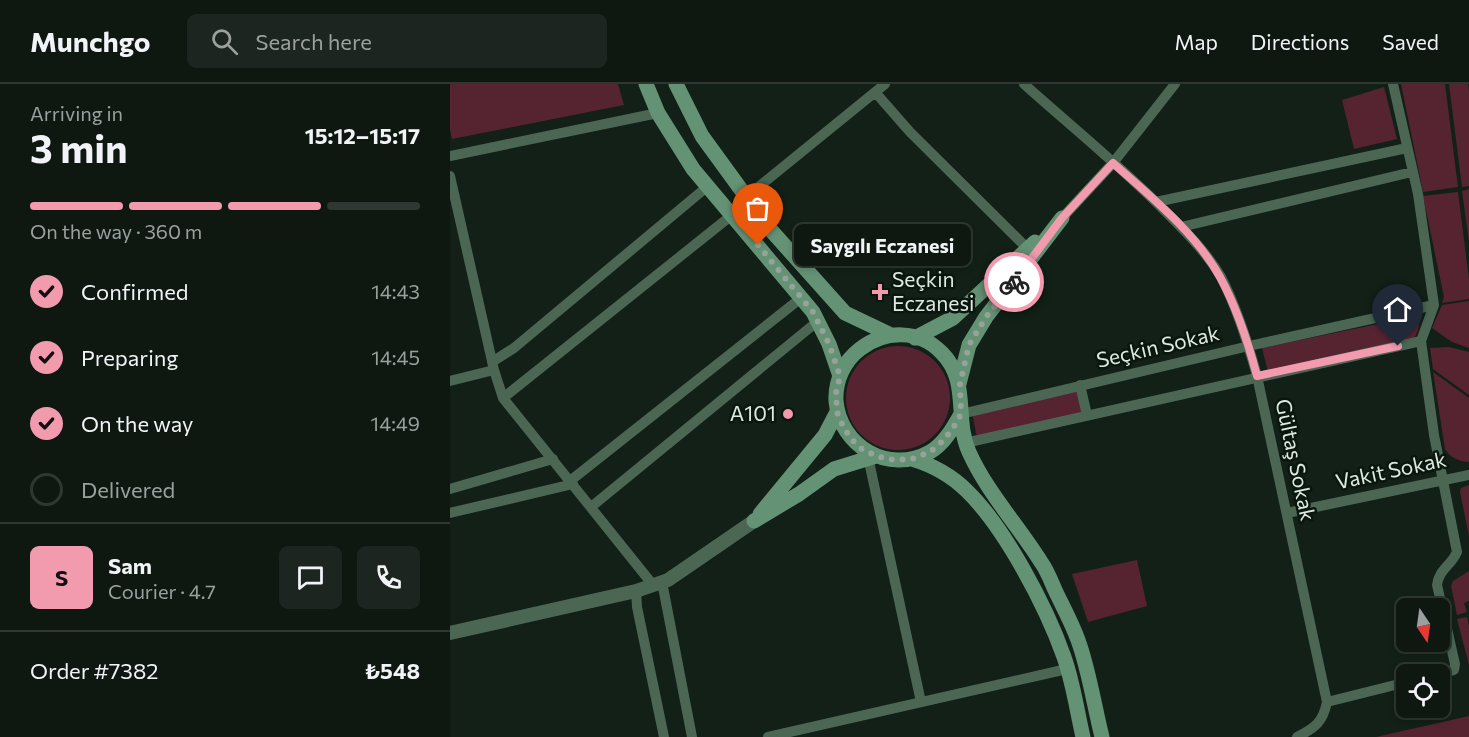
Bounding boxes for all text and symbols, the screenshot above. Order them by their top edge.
search box [187,14,607,68]
text: Munchgo [30,24,151,58]
icon: search [208,25,241,58]
text: Search here [256,28,372,55]
text: Map [1175,29,1218,54]
text: Directions [1251,29,1349,54]
text: Saved [1382,29,1439,54]
text: Arriving in [30,101,123,125]
text: 15:12–15:17 [305,122,420,149]
text: 3 min [30,123,128,171]
pin [732,183,783,245]
icon: bag [741,192,774,225]
text: On the way · 360 m [30,219,202,243]
callout: Saygılı Eczanesi [794,224,971,266]
text: Saygılı Eczanesi [811,233,954,257]
courier [984,252,1044,312]
place label: Seçkin Eczanesi [892,266,974,315]
icon: bike [998,266,1031,299]
icon: check [30,275,63,308]
text: Confirmed [81,278,188,305]
text: 14:43 [371,279,420,303]
pin [1372,284,1423,346]
marker: Seçkin Eczanesi [873,285,887,299]
icon: home [1381,293,1414,326]
street label: Seçkin Sokak [1094,319,1221,372]
icon: check [30,341,63,374]
text: Preparing [81,344,178,371]
text: 14:45 [371,345,420,369]
street label: Gültaş Sokak [1271,396,1322,523]
place label: A101 [730,400,776,425]
icon: check [30,407,63,440]
marker: A101 [781,407,795,421]
text: On the way [81,410,193,437]
text: 14:49 [371,411,420,435]
street label: Vakit Sokak [1333,446,1448,493]
text: Delivered [81,476,175,503]
button: chat [279,546,342,609]
button: phone [357,546,420,609]
text: Sam [108,552,152,579]
text: S [55,564,68,591]
text: Courier · 4.7 [108,579,216,603]
north arrow [1396,598,1450,652]
map controls [1396,598,1450,718]
text: Order #7382 [30,657,158,684]
text: ₺548 [365,657,420,684]
button: locate [1396,664,1450,718]

